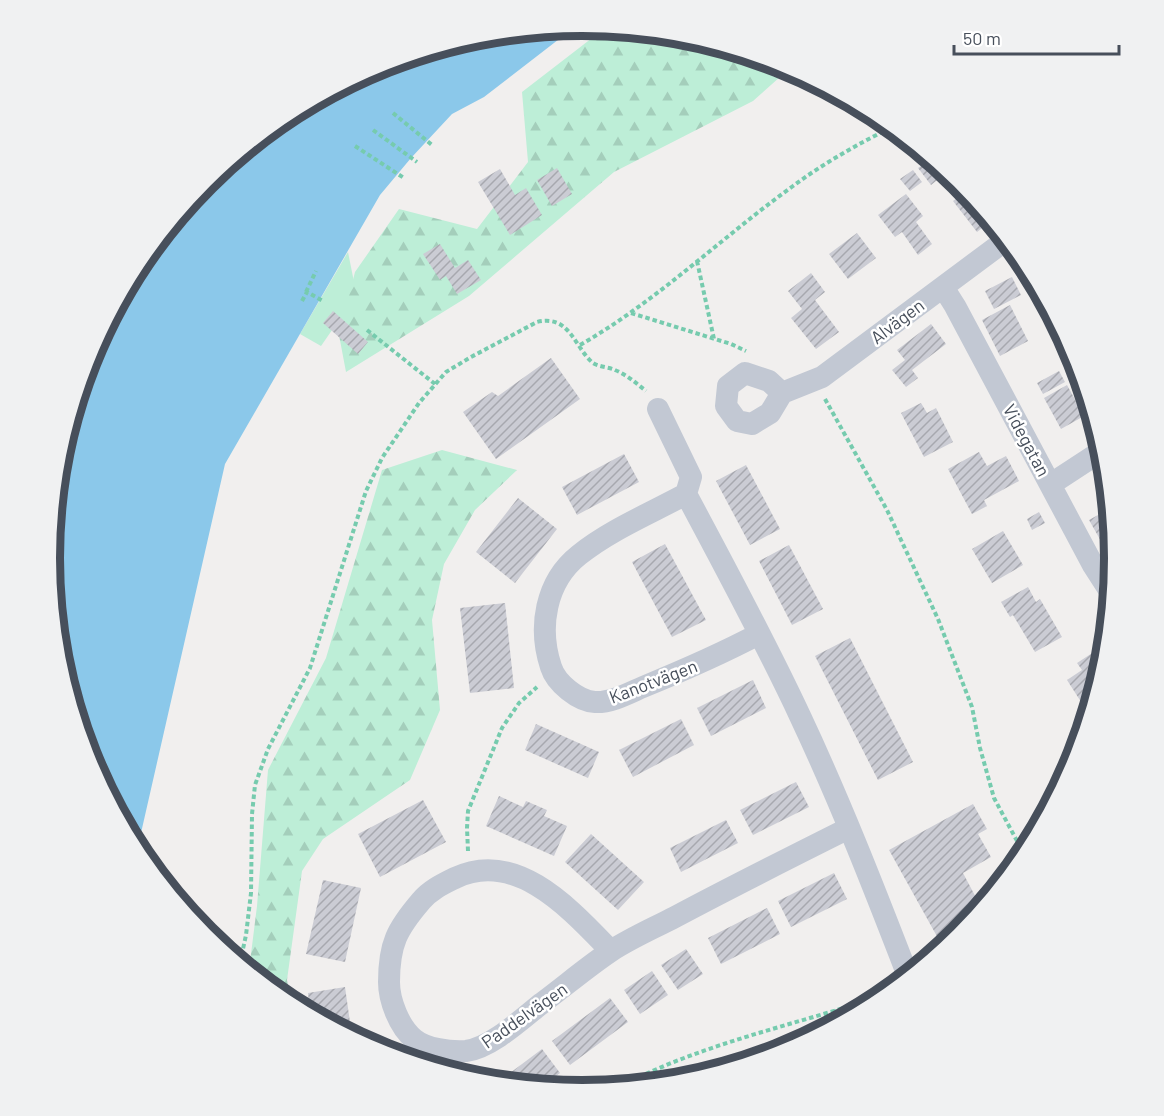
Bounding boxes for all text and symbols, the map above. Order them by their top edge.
scale bar [954,18,1119,56]
text: 50 m [963,27,1001,49]
street label: Alvägen [866,294,928,348]
street label: Videgatan [999,400,1055,480]
street label: Kanotvägen [606,654,700,708]
street label: Paddelvägen [477,977,571,1053]

